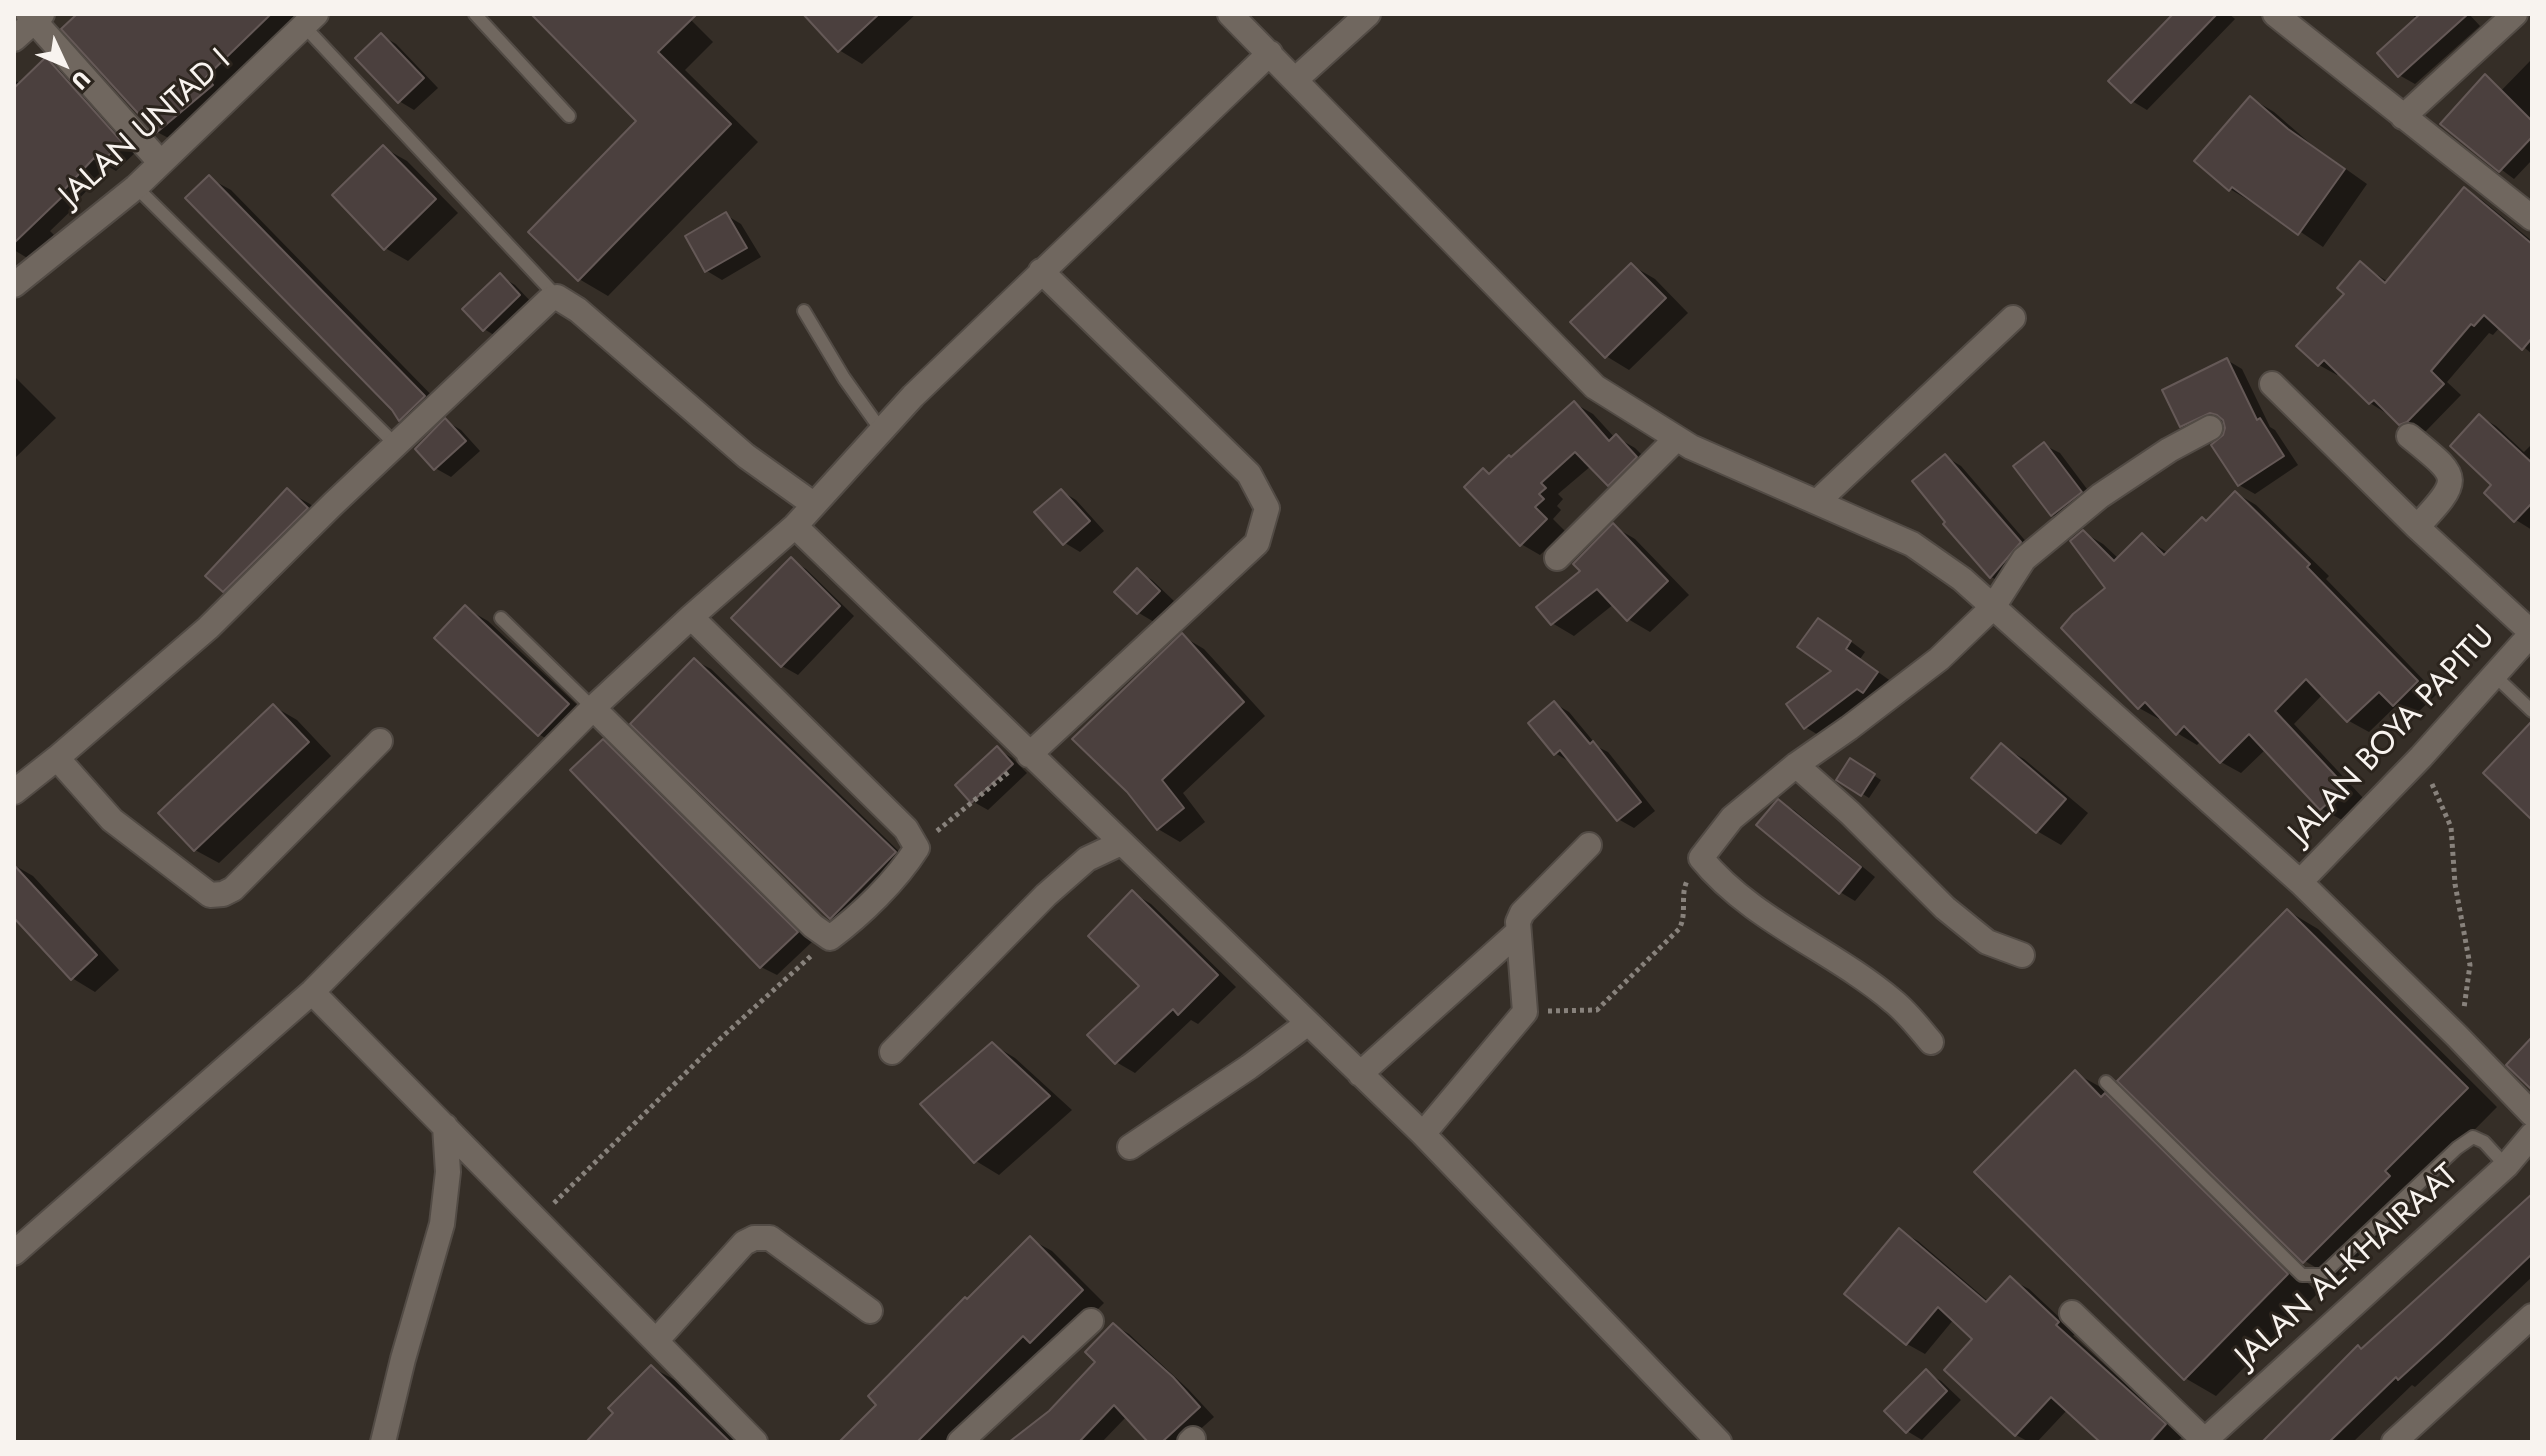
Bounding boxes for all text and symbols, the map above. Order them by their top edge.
north arrow [24,24,104,104]
street label: JALAN UNTAD I [53,42,239,216]
street label: JALAN BOYA PAPITU [2282,619,2504,853]
street label: JALAN AL-KHAIRAAT [2229,1157,2467,1377]

